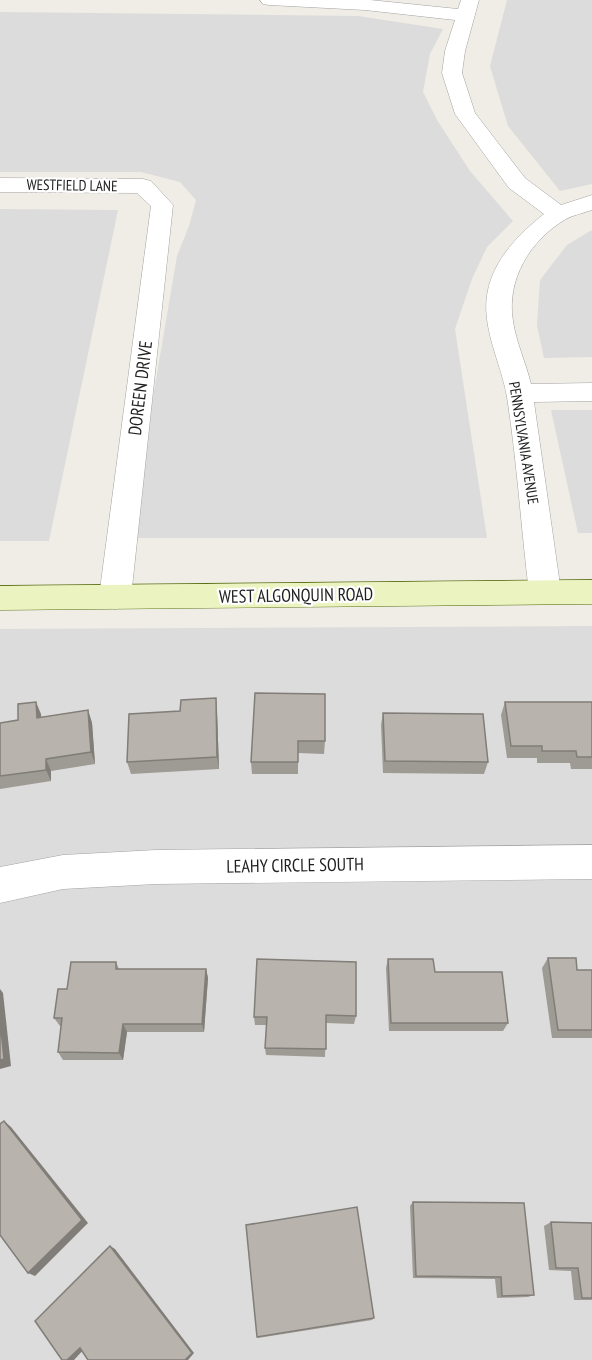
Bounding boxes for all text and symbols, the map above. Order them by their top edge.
street label: WESTFIELD LANE [26,175,118,195]
street label: DOREEN DRIVE [123,339,157,437]
street label: PENNSYLVANIA AVENUE [505,380,543,506]
street label: WEST ALGONQUIN ROAD [219,582,373,608]
street label: LEAHY CIRCLE SOUTH [226,852,364,878]

